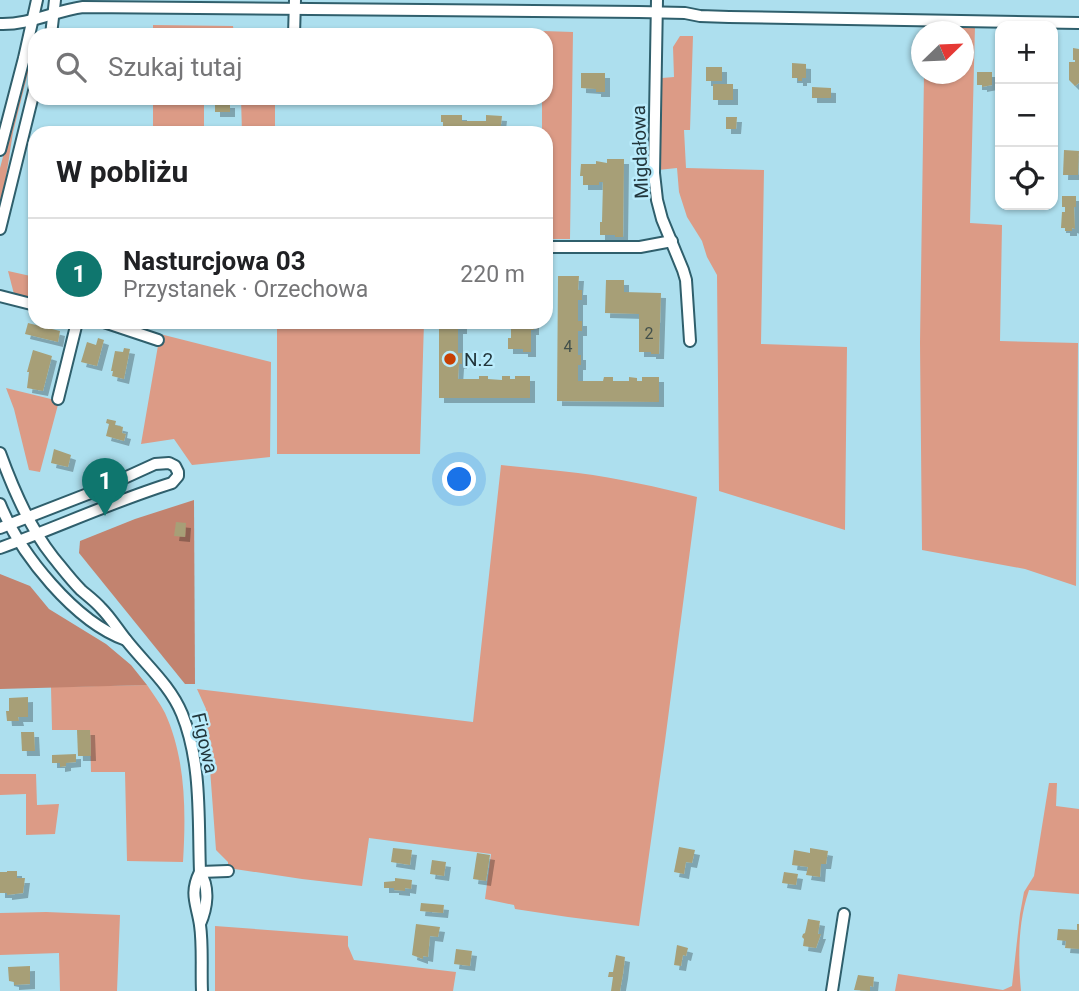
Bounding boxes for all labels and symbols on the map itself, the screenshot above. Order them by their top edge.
north arrow [911,21,974,84]
street label: Migdałowa [627,105,653,199]
house number: 2 [645,324,654,343]
house number: 4 [564,337,573,356]
place label: N.2 [464,348,493,371]
marker: N.2 [442,351,458,367]
pin: 1 [82,458,128,516]
your location [442,462,476,496]
street label: Figowa [187,711,223,775]

